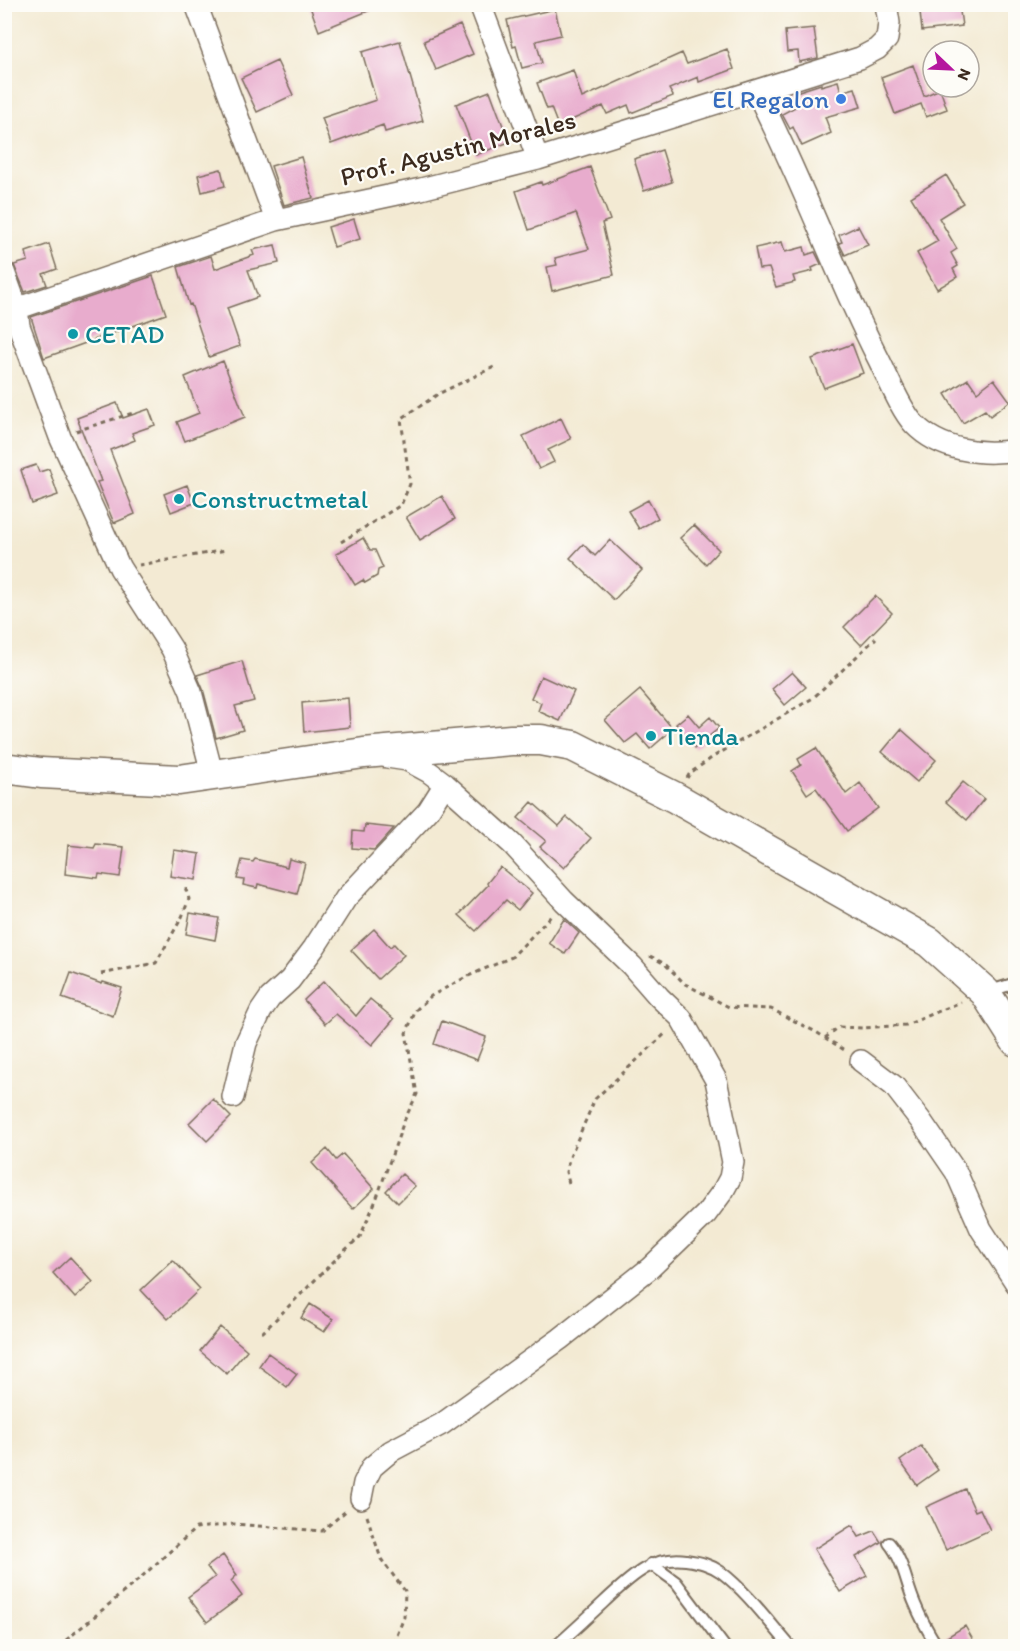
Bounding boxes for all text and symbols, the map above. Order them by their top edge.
north arrow [921,39,981,99]
text: N [953,66,975,83]
place label: El Regalon [712,83,829,115]
marker: El Regalon [834,92,848,106]
street label: Prof. Agustin Morales [337,103,579,193]
place label: CETAD [85,318,164,350]
marker: CETAD [66,327,80,341]
place label: Constructmetal [191,483,368,515]
marker: Constructmetal [172,492,186,506]
place label: Tienda [663,720,739,752]
marker: Tienda [644,729,658,743]

